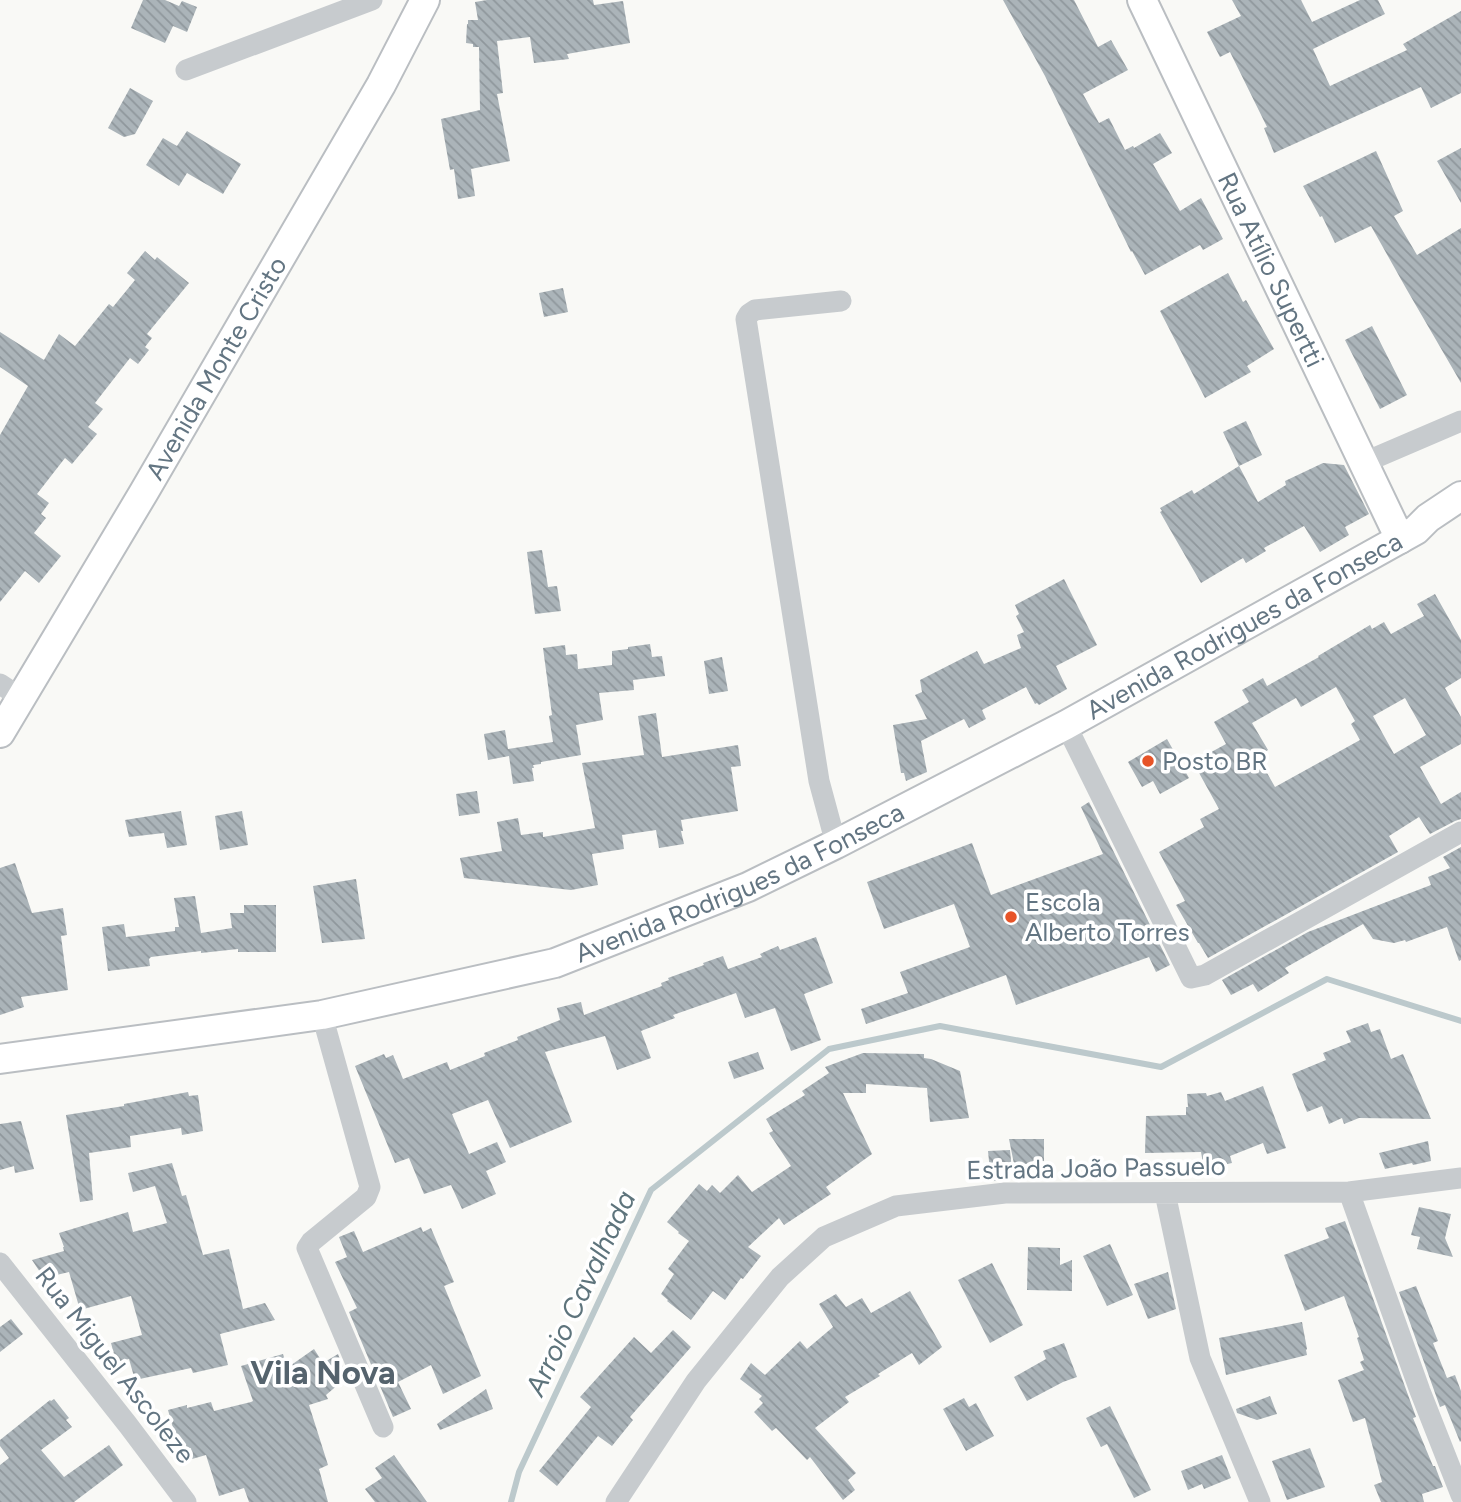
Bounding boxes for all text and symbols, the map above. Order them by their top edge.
street label: Rua Atílio Supertti [1211,167,1331,372]
street label: Avenida Monte Cristo [139,251,294,486]
street label: Avenida Rodrigues da Fonseca [1081,525,1408,726]
place label: Posto BR [1162,745,1267,777]
marker: Posto BR [1140,753,1156,769]
street label: Avenida Rodrigues da Fonseca [571,796,909,969]
place label: Escola Alberto Torres [1025,886,1190,948]
marker: Escola Alberto Torres [1003,909,1019,925]
street label: Estrada João Passuelo [966,1150,1226,1186]
water label: Arroio Cavalhada [517,1185,642,1402]
street label: Rua Miguel Ascoleze [28,1260,202,1470]
district label: Vila Nova [250,1353,396,1392]

